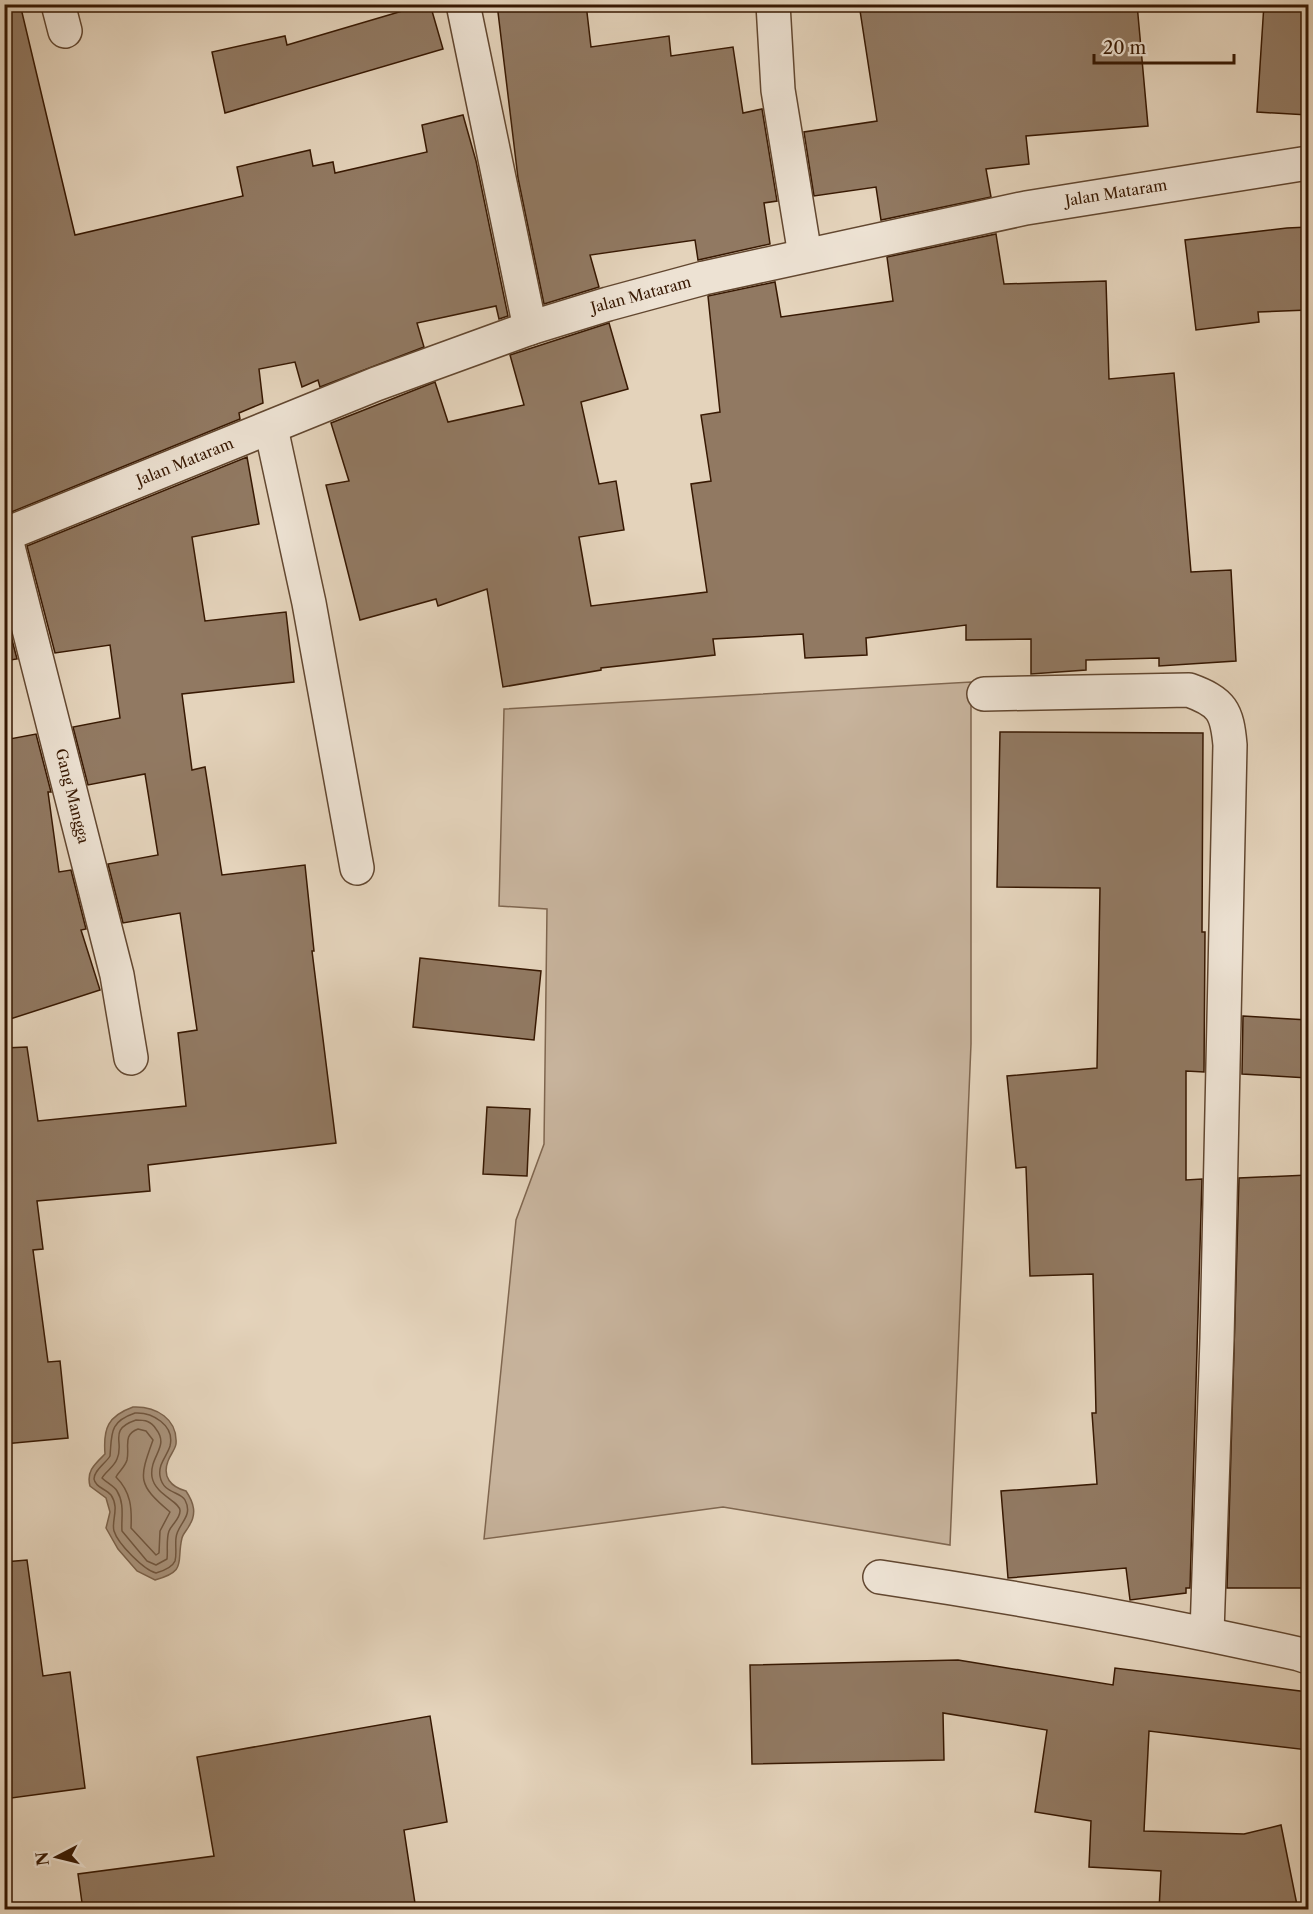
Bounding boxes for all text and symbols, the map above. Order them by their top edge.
scale bar [1094,27,1234,65]
text: 20 m [1103,37,1147,59]
street label: Jalan Mataram [1062,175,1168,210]
street label: Jalan Mataram [587,272,693,318]
street label: Jalan Mataram [132,433,236,490]
street label: Gang Mangga [52,746,93,845]
north arrow [27,1827,87,1887]
text: N [31,1851,53,1867]

